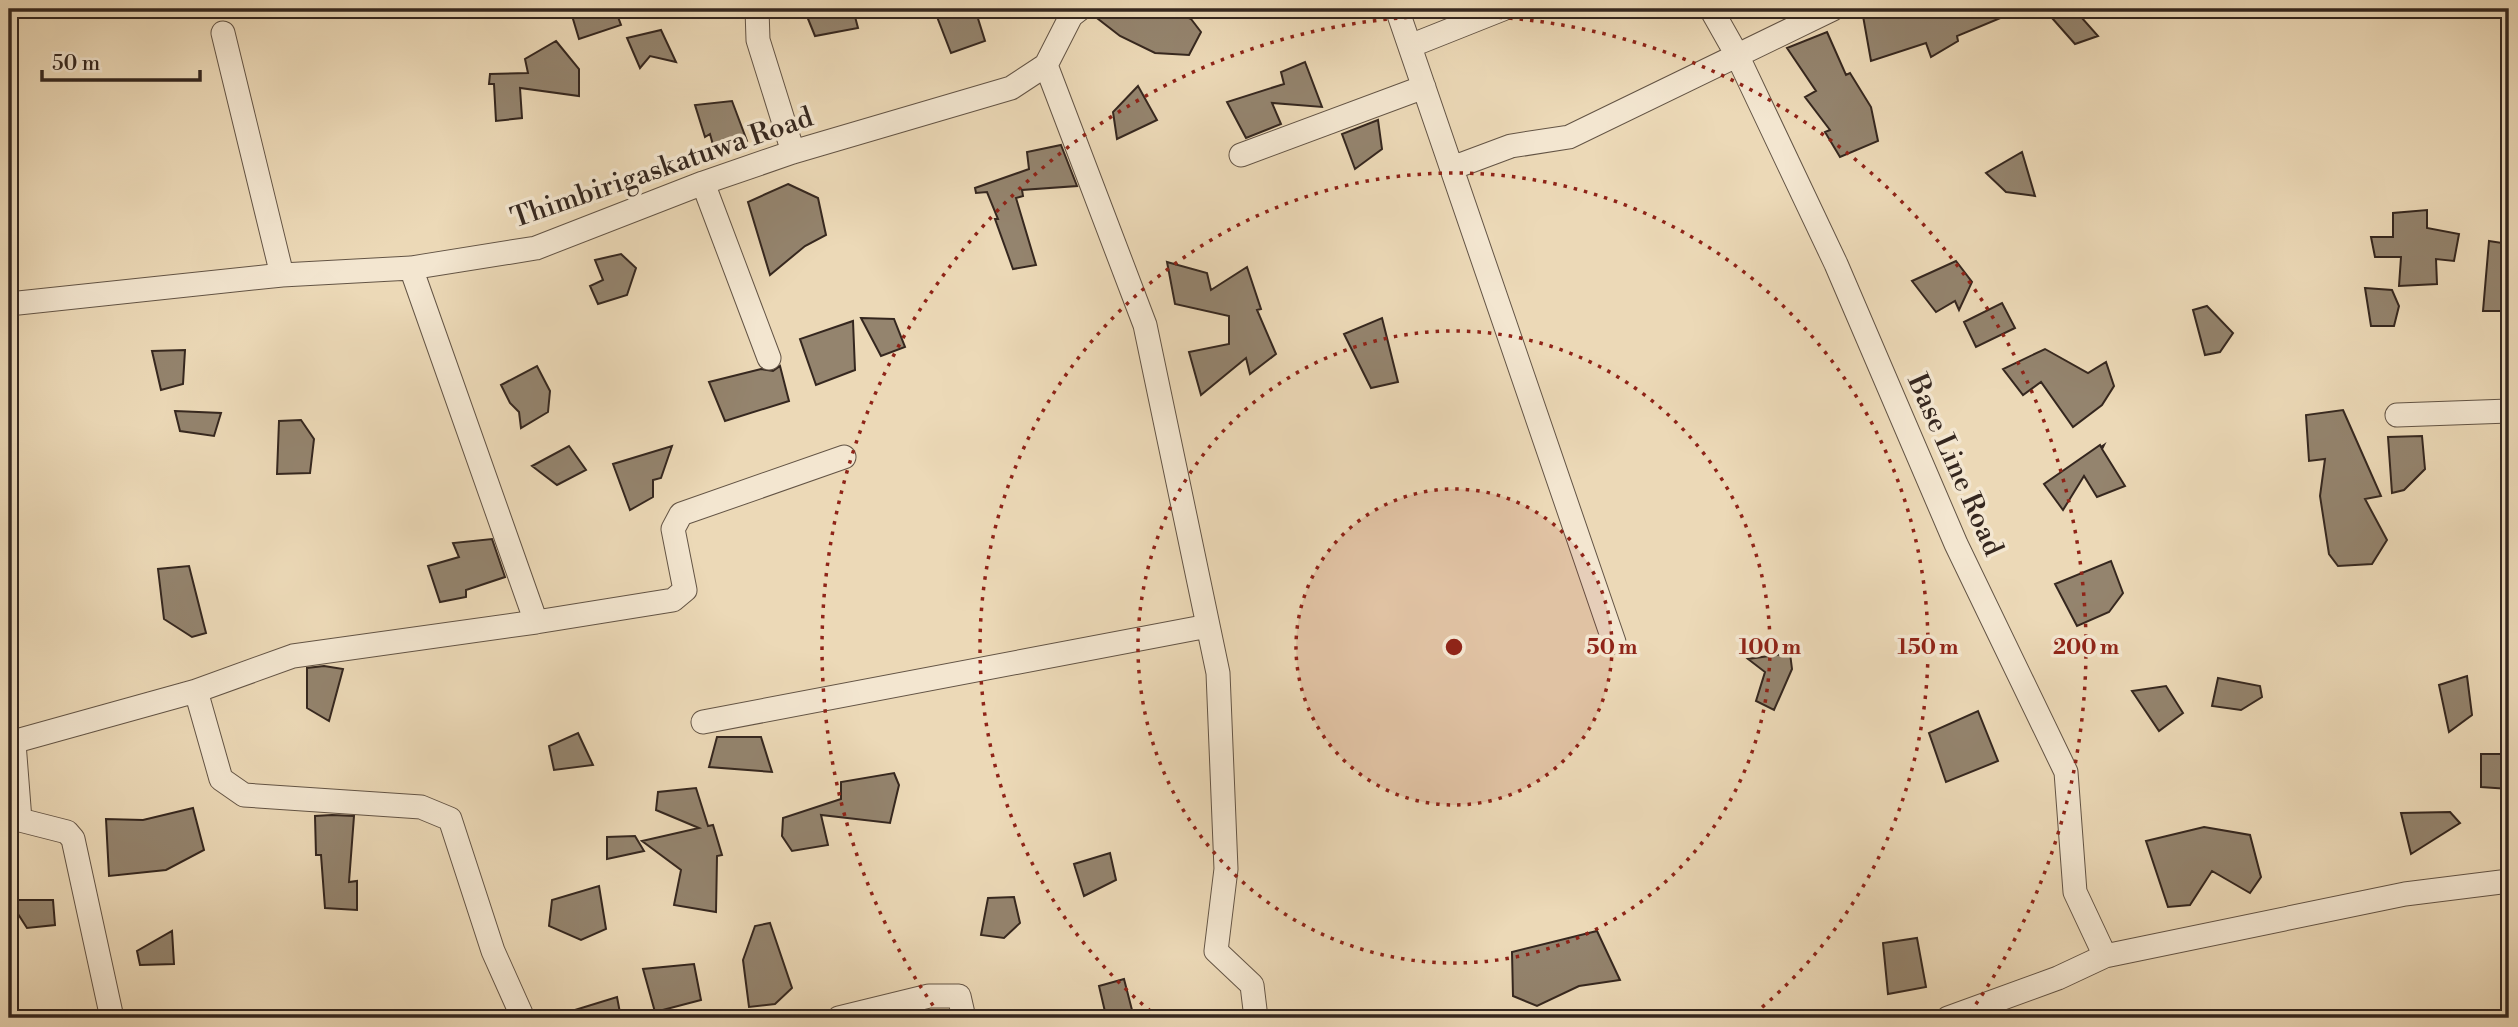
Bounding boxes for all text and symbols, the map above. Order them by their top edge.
scale bar [42,38,200,82]
text: 50 m [52,51,100,77]
street label: Thimbirigaskatuwa Road [506,100,818,236]
street label: Base Line Road [1899,368,2011,561]
centre of rings [1442,635,1466,659]
text: 50 m [1587,635,1637,661]
text: 100 m [1739,635,1801,661]
text: 150 m [1898,635,1958,661]
text: 200 m [2053,635,2119,661]

